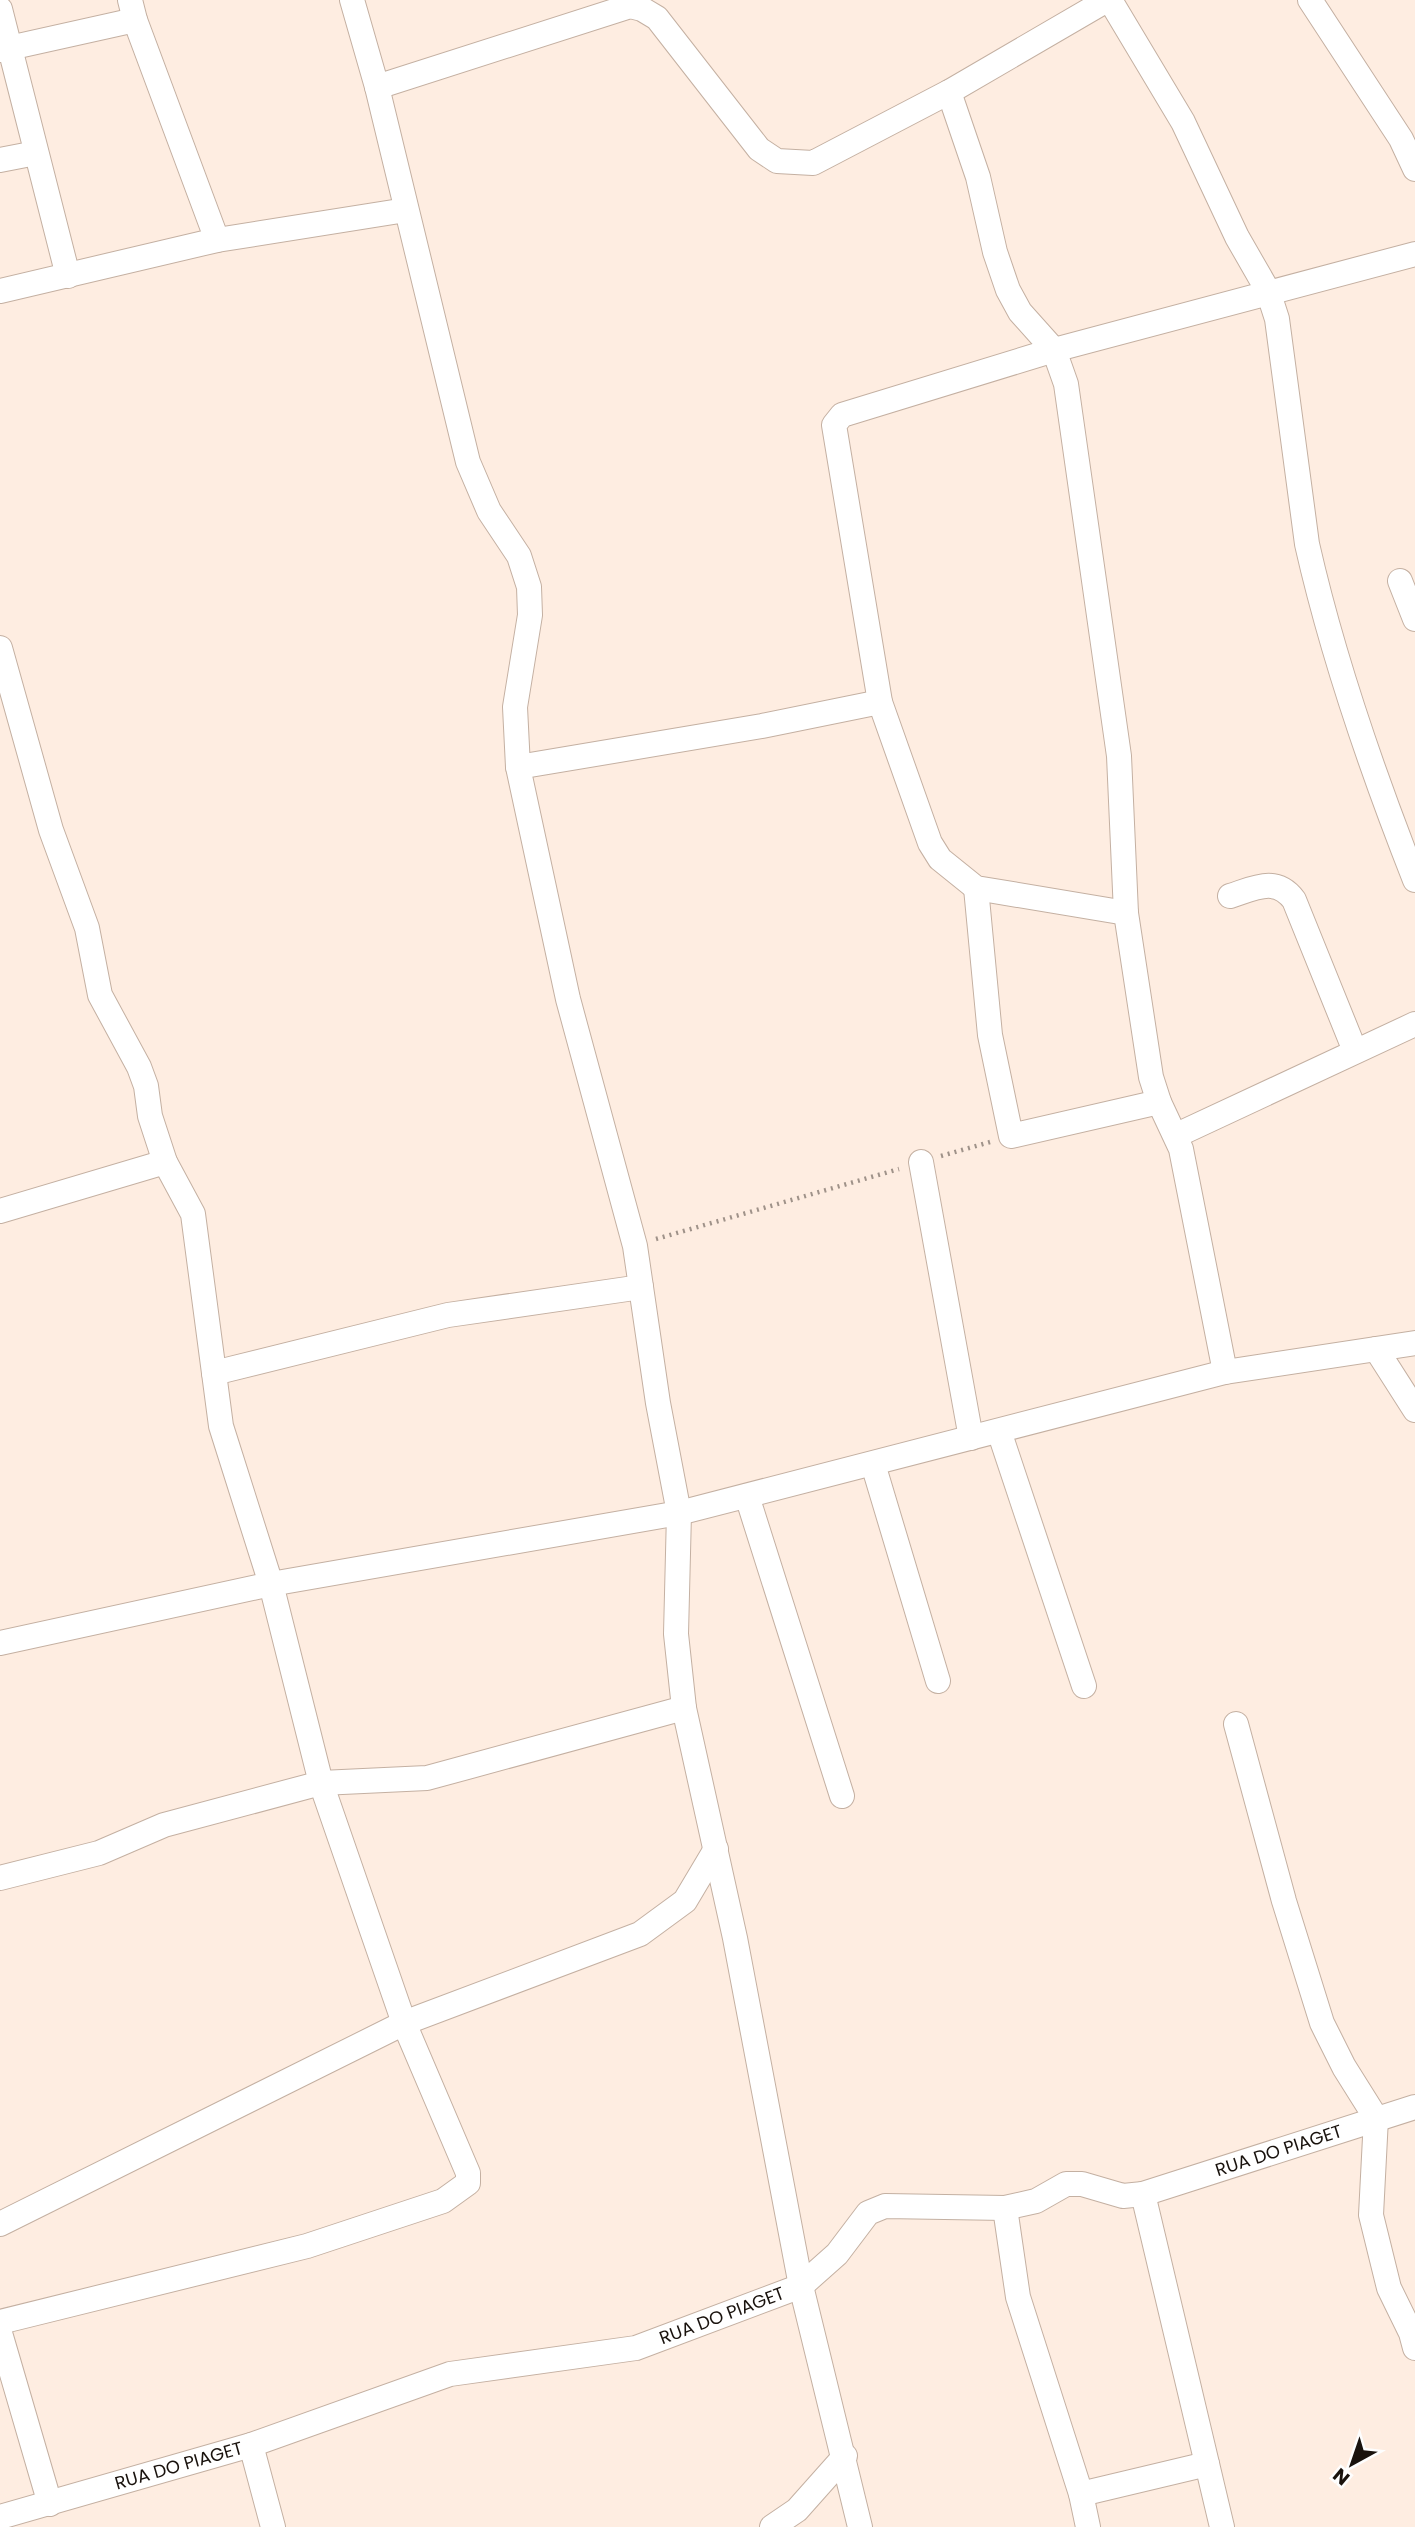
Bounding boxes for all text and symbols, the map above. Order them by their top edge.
street label: RUA DO PIAGET [1212,2118,1345,2182]
street label: RUA DO PIAGET [656,2280,788,2350]
north arrow [1317,2429,1387,2499]
street label: RUA DO PIAGET [112,2435,246,2495]
text: N [1327,2462,1356,2492]

